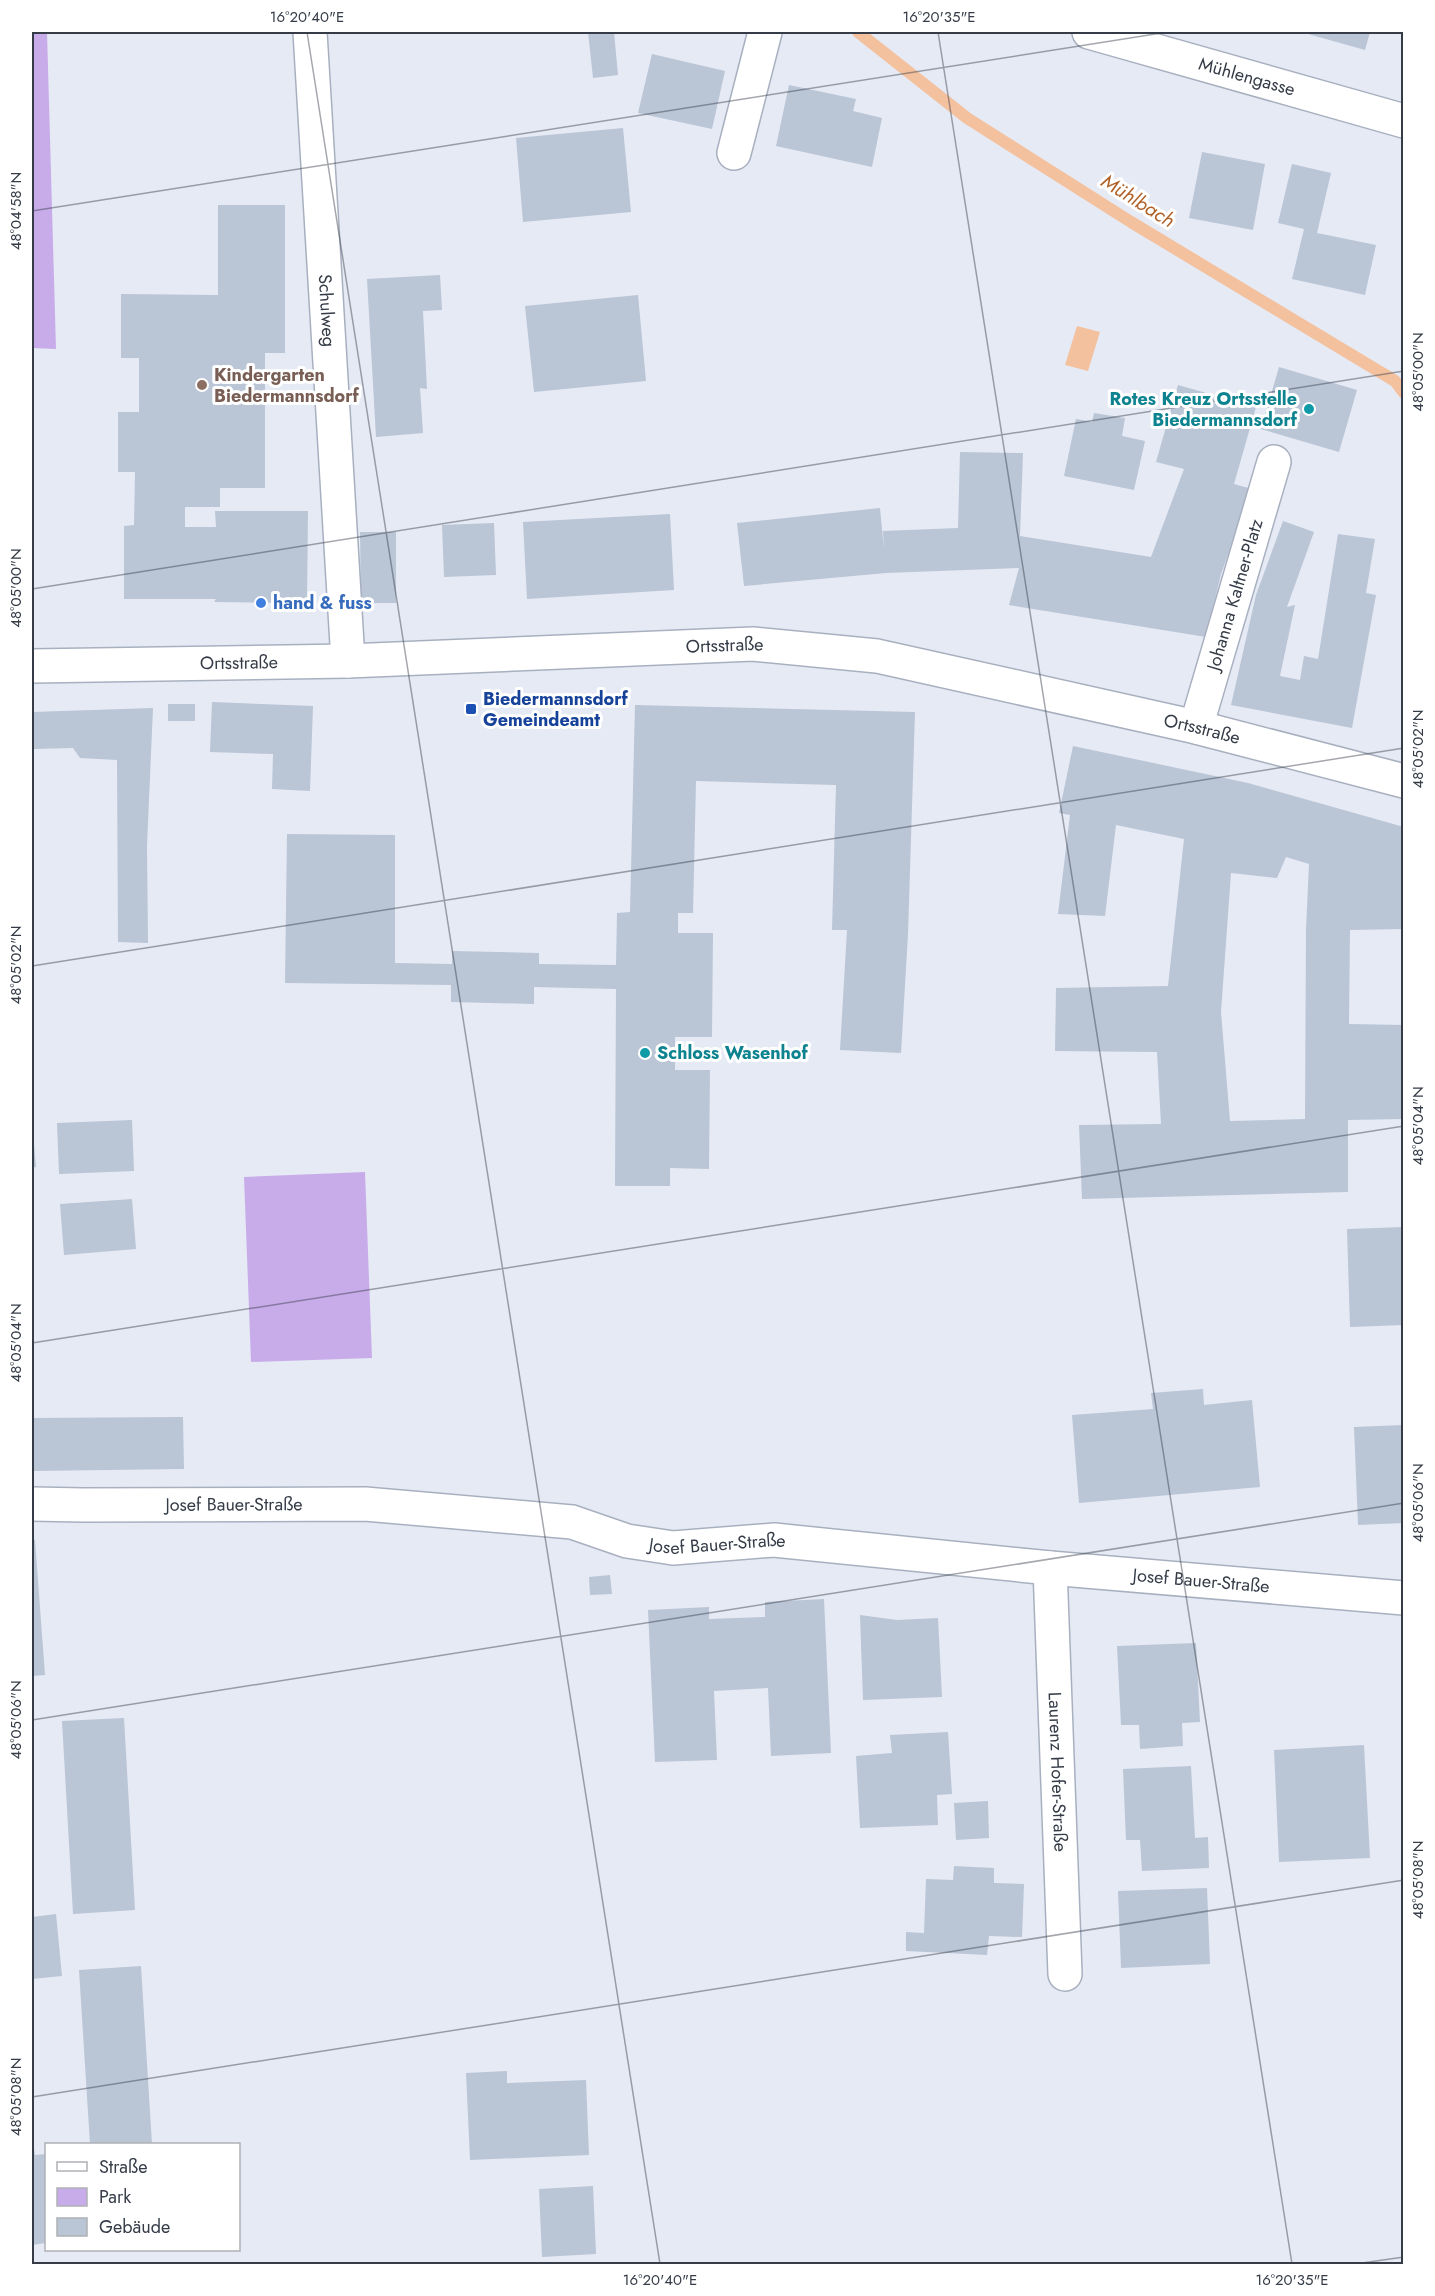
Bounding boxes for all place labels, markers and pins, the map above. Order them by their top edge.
place label: Kindergarten Biedermannsdorf [214,362,360,409]
marker: Kindergarten Biedermannsdorf [195,378,209,392]
place label: Rotes Kreuz Ortsstelle Biedermannsdorf [1110,386,1298,433]
marker: Rotes Kreuz Ortsstelle Biedermannsdorf [1302,402,1316,416]
place label: hand & fuss [273,590,372,616]
marker: hand & fuss [254,596,268,610]
place label: Biedermannsdorf Gemeindeamt [483,686,629,733]
marker: Biedermannsdorf Gemeindeamt [464,702,478,716]
place label: Schloss Wasenhof [657,1040,808,1066]
marker: Schloss Wasenhof [638,1046,652,1060]

